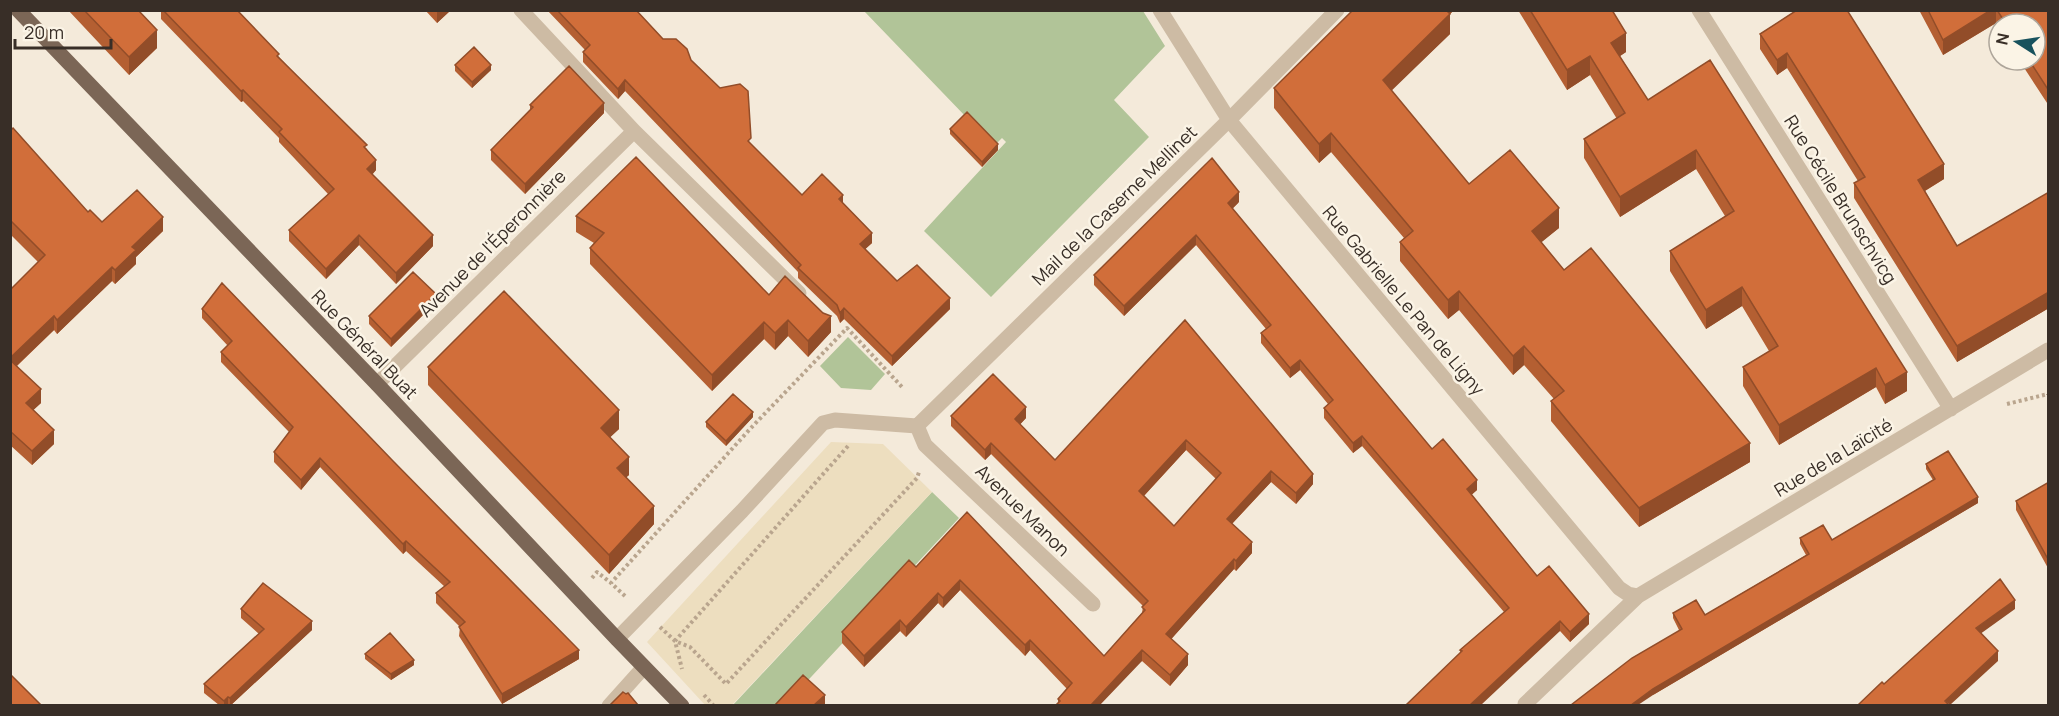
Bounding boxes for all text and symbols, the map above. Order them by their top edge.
scale bar [15,12,111,50]
north arrow [1987,12,2047,72]
text: 20 m [24,20,64,44]
text: N [1990,31,2014,47]
street label: Rue Cécile Brunschvicg [1779,110,1903,288]
street label: Mail de la Caserne Mellinet [1026,120,1202,290]
street label: Avenue de l'Éperonnière [413,164,571,322]
street label: Rue Gabrielle Le Pan de Ligny [1318,200,1491,400]
street label: Rue Général Buat [307,284,423,404]
street label: Rue de la Laïcité [1769,412,1897,502]
street label: Avenue Manon [971,459,1075,561]

